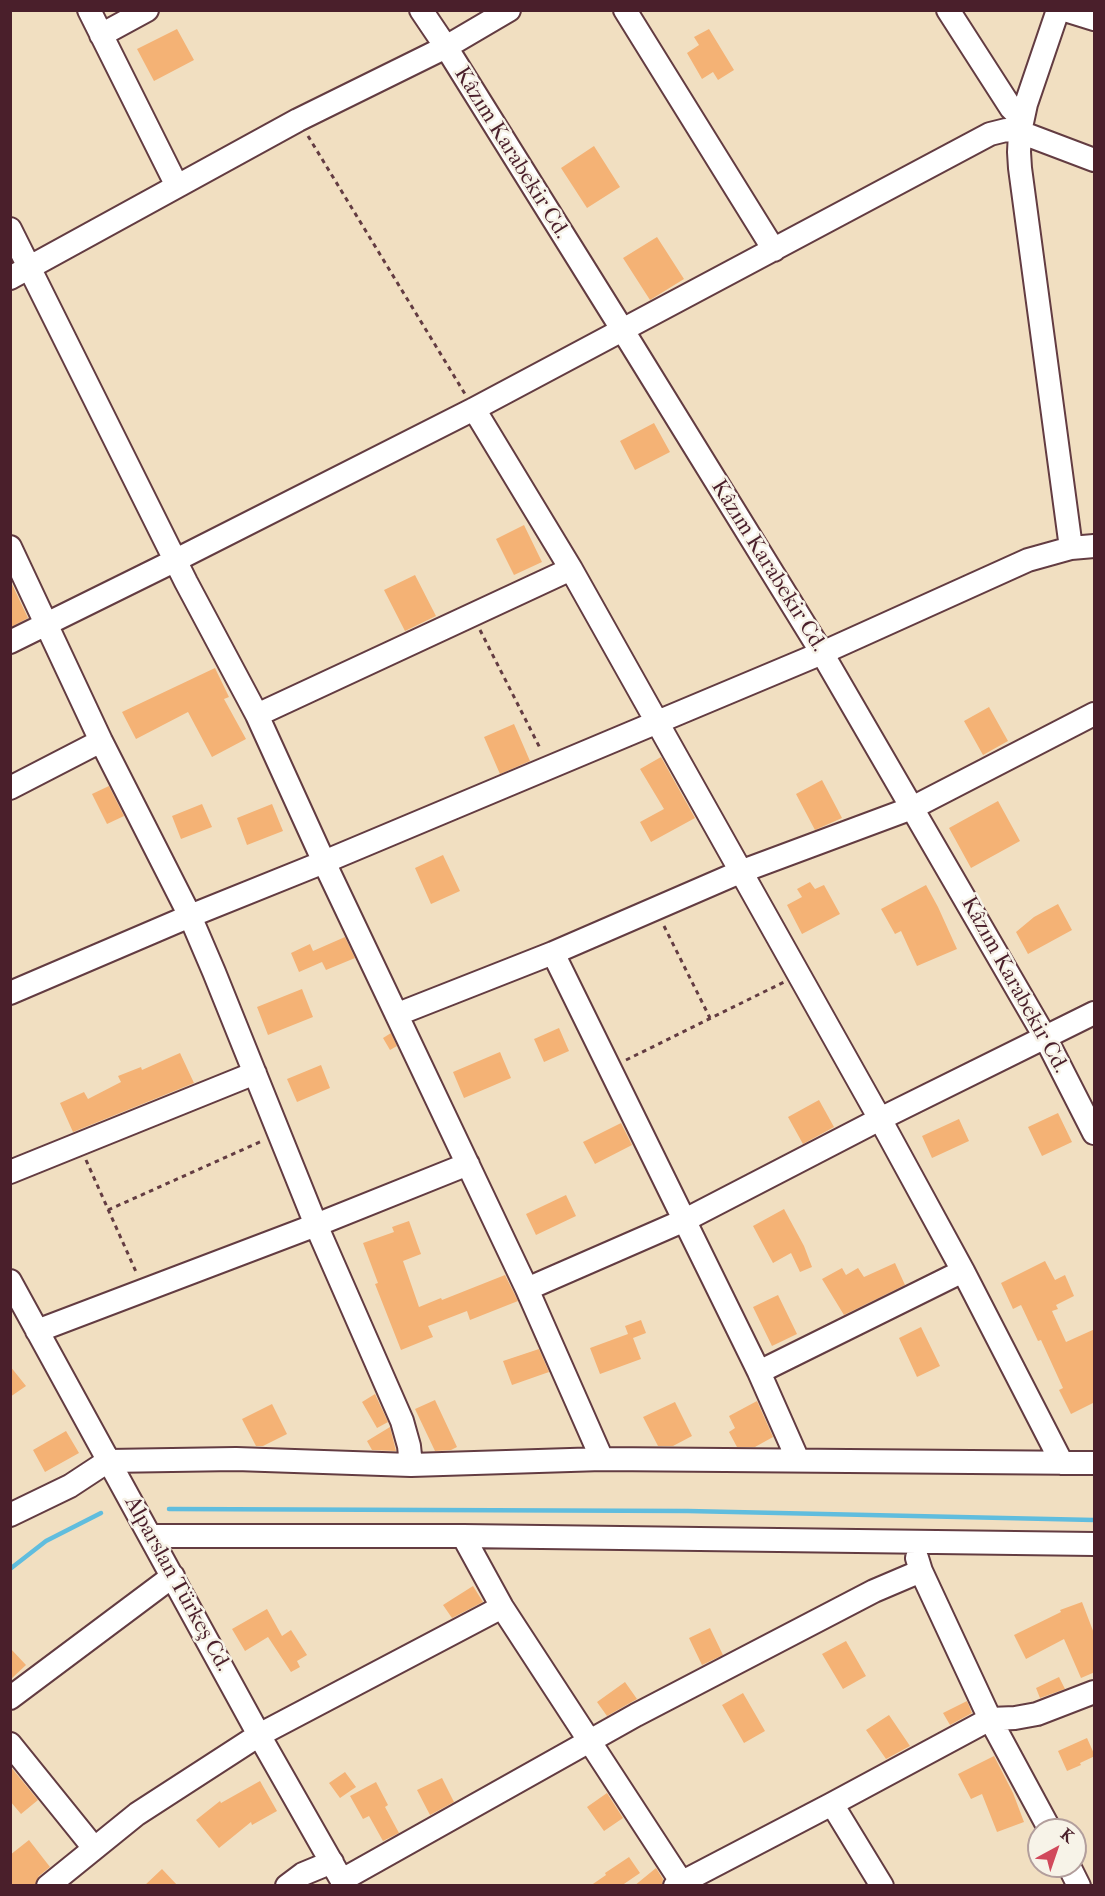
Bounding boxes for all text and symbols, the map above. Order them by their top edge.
street label: Kâzım Karabekir Cd. [448,62,574,244]
street label: Kâzım Karabekir Cd. [705,475,831,657]
street label: Kâzım Karabekir Cd. [955,892,1073,1078]
street label: Alparslan Türkeş Cd. [118,1492,236,1676]
north arrow [1027,1818,1087,1878]
text: K [1057,1824,1078,1846]

